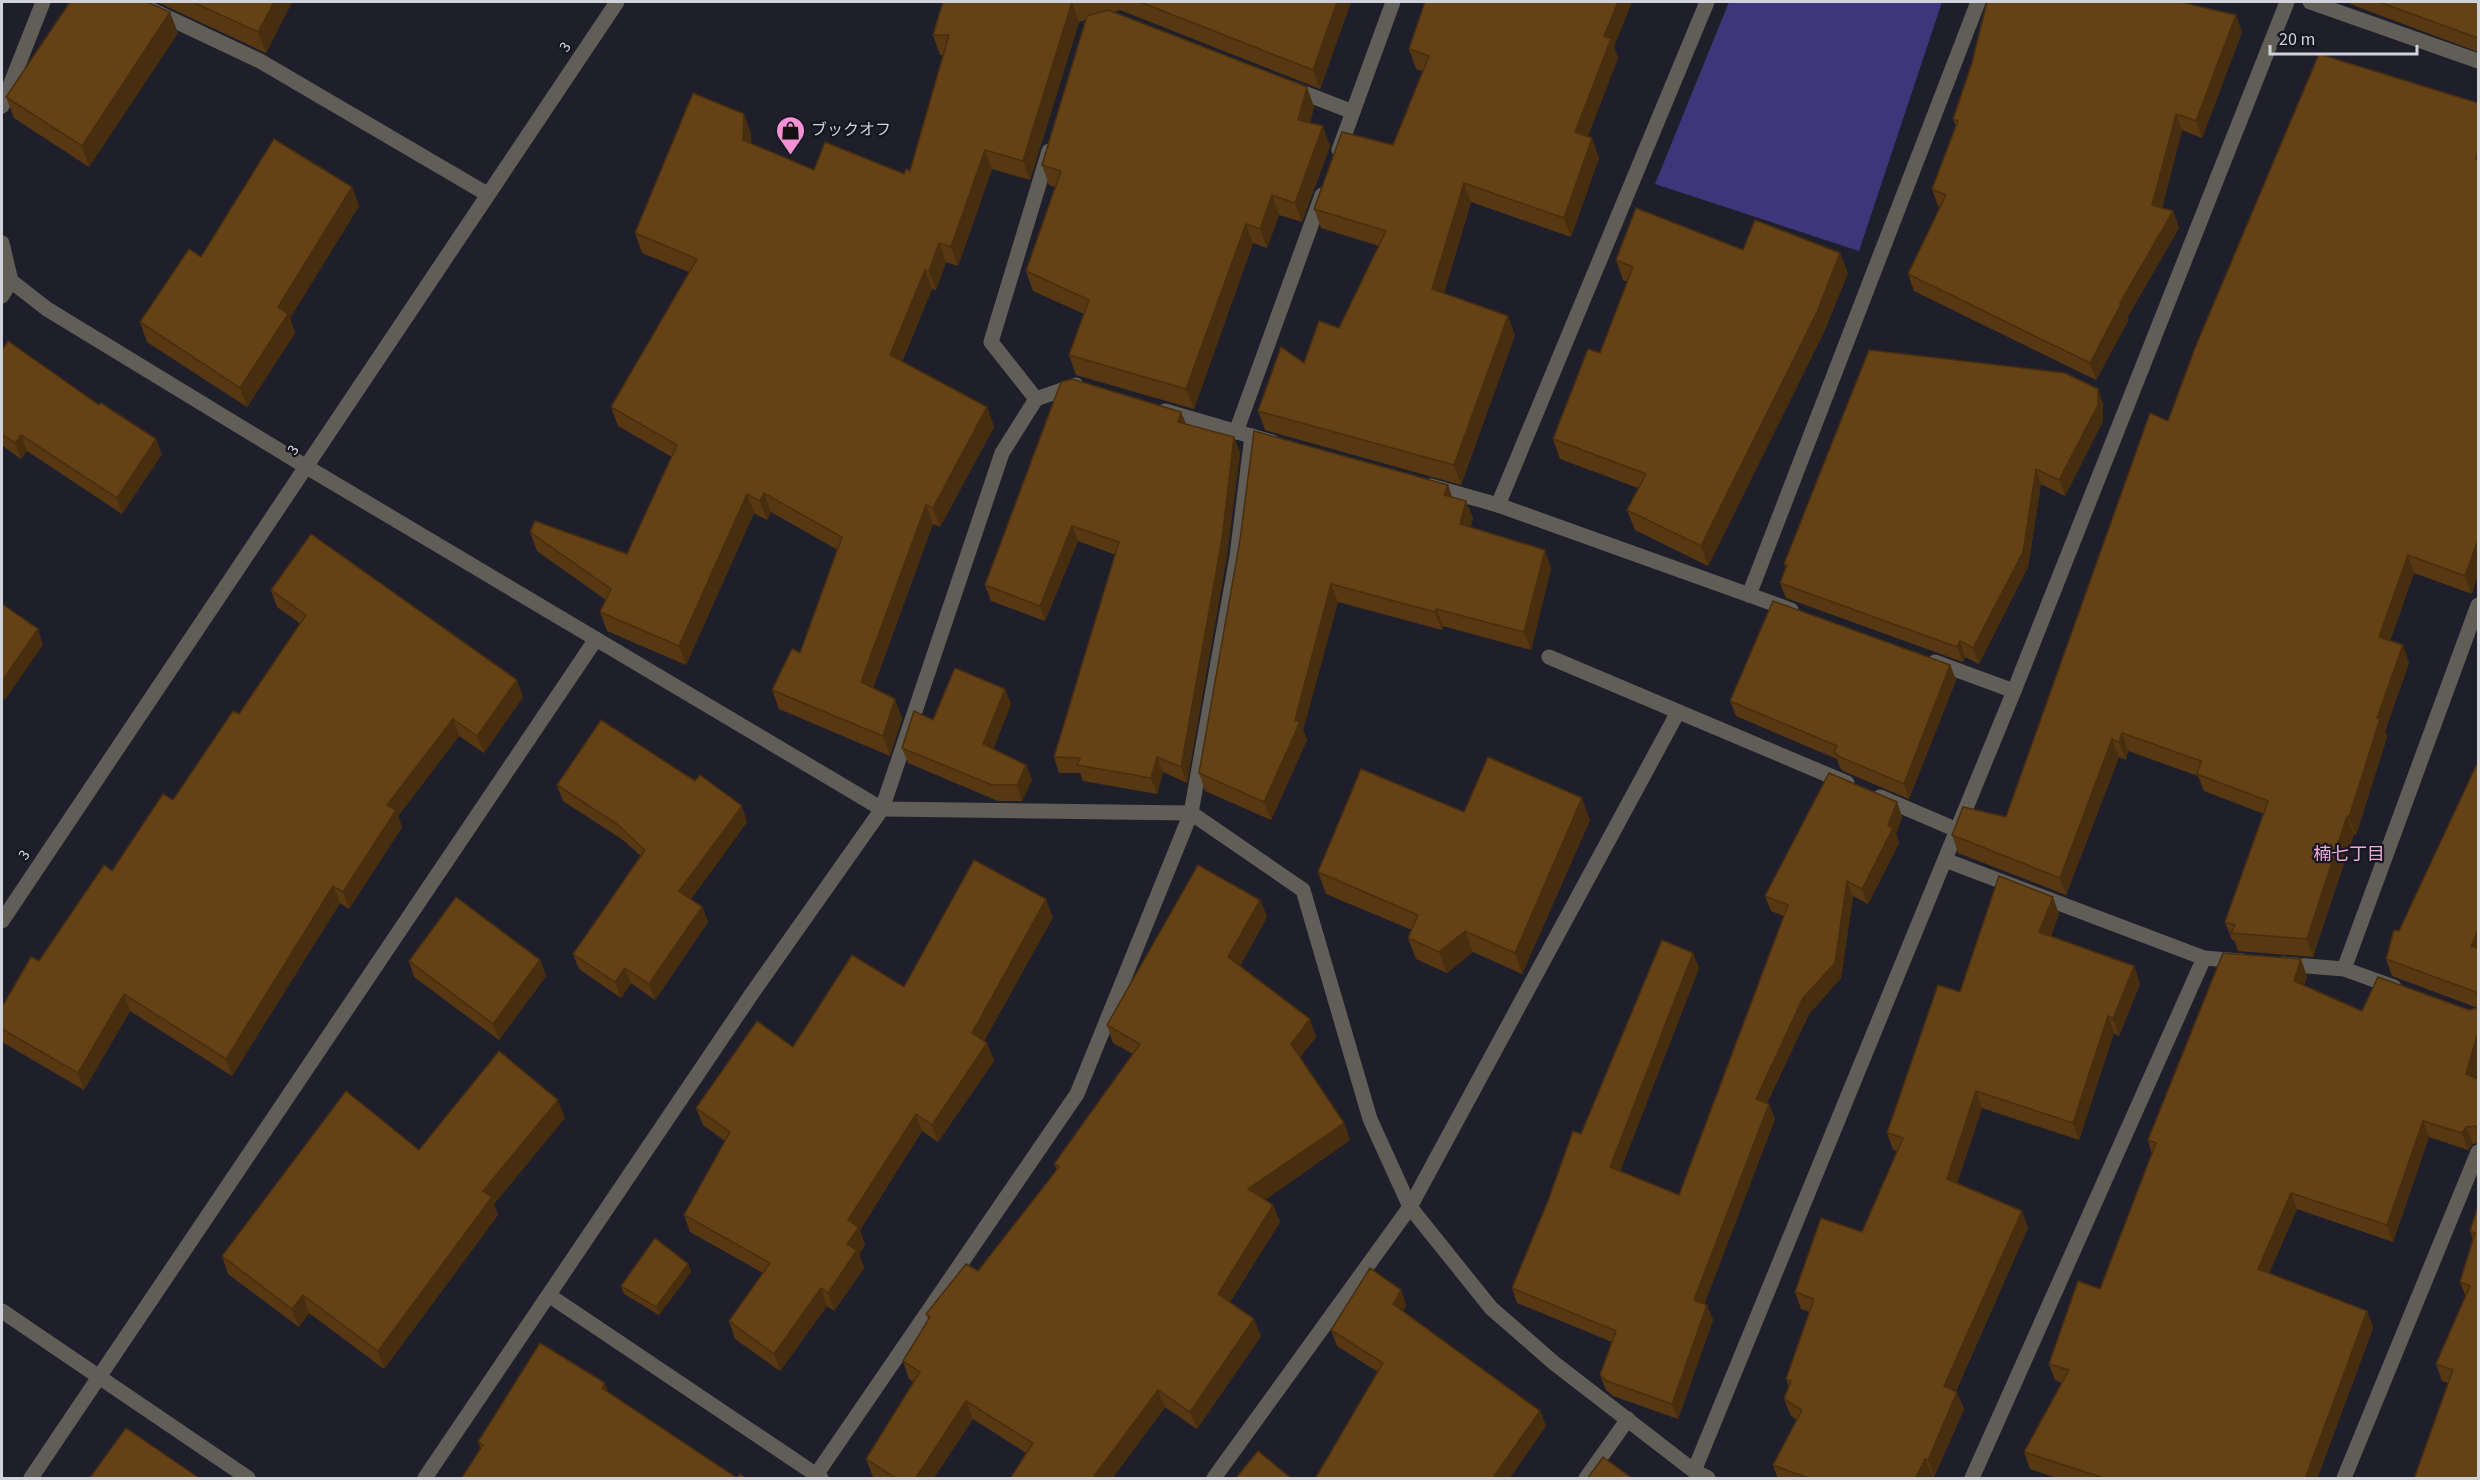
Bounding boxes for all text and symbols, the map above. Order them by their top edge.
scale bar [2270,18,2417,56]
text: 20 m [2279,27,2315,52]
street label: 3 [554,38,576,56]
shop icon: ブックオフ [774,114,806,156]
place label: ブックオフ [811,119,891,141]
street label: 3 [282,441,304,459]
district label: 楠七丁目 [2313,842,2385,867]
street label: 3 [13,846,35,864]

